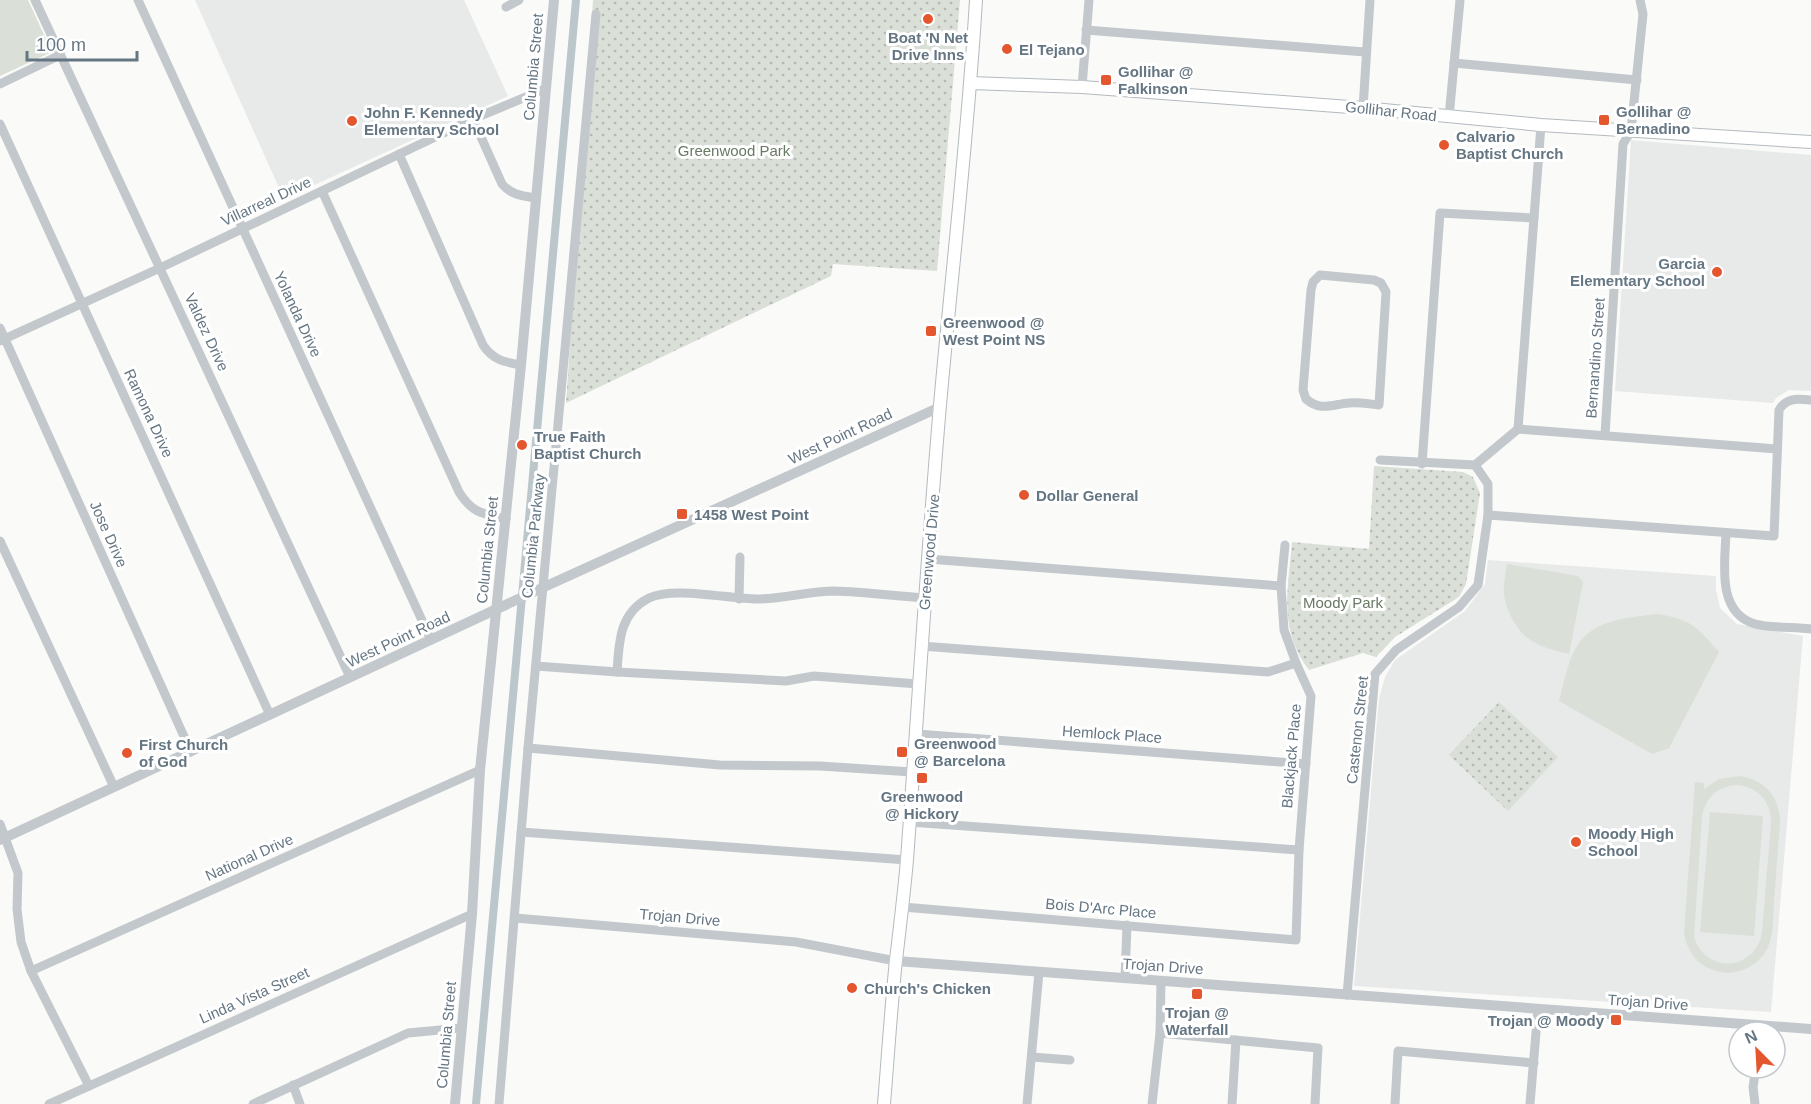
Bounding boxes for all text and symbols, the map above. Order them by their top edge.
street label: Columbia Street [520,12,546,121]
marker: Boat 'N Net Drive Inns [921,12,935,26]
scale bar [27,24,136,62]
place label: Boat 'N Net Drive Inns [888,29,968,63]
text: 100 m [36,35,86,55]
place label: El Tejano [1019,41,1085,58]
marker: El Tejano [1000,42,1014,56]
place label: Gollihar @ Falkinson [1118,63,1193,97]
marker: Gollihar @ Falkinson [1099,73,1113,87]
street label: Gollihar Road [1345,98,1437,124]
place label: Gollihar @ Bernadino [1616,103,1691,137]
place label: John F. Kennedy Elementary School [364,104,499,138]
marker: Gollihar @ Bernadino [1597,113,1611,127]
marker: John F. Kennedy Elementary School [345,114,359,128]
place label: Calvario Baptist Church [1456,128,1564,162]
marker: Calvario Baptist Church [1437,138,1451,152]
park label: Greenwood Park [678,142,791,159]
street label: Villarreal Drive [218,173,314,229]
place label: Garcia Elementary School [1570,255,1706,289]
marker: Garcia Elementary School [1710,265,1724,279]
street label: Yolanda Drive [271,268,325,360]
street label: Valdez Drive [182,290,232,374]
street label: Bernandino Street [1582,296,1608,419]
place label: Greenwood @ West Point NS [943,314,1045,348]
marker: Greenwood @ West Point NS [924,324,938,338]
street label: Ramona Drive [121,366,177,460]
street label: West Point Road [786,405,894,467]
place label: True Faith Baptist Church [534,428,642,462]
marker: True Faith Baptist Church [515,438,529,452]
street label: Columbia Parkway [518,472,548,599]
place label: Dollar General [1036,487,1139,504]
marker: Dollar General [1017,488,1031,502]
street label: Greenwood Drive [915,493,943,611]
street label: Columbia Street [473,495,501,604]
street label: Jose Drive [87,498,131,570]
place label: 1458 West Point [694,506,809,523]
marker: 1458 West Point [675,507,689,521]
park label: Moody Park [1303,594,1384,611]
street label: West Point Road [344,608,452,670]
street label: Castenon Street [1343,674,1371,785]
street label: Blackjack Place [1278,703,1304,809]
street label: Hemlock Place [1062,722,1162,746]
place label: Greenwood @ Barcelona [914,735,1006,769]
place label: First Church of God [139,736,228,770]
marker: Greenwood @ Barcelona [895,745,909,759]
marker: First Church of God [120,746,134,760]
marker: Greenwood @ Hickory [915,771,929,785]
place label: Greenwood @ Hickory [881,788,963,822]
place label: Moody High School [1588,825,1674,859]
street label: National Drive [203,830,295,884]
marker: Moody High School [1569,835,1583,849]
street label: Bois D'Arc Place [1045,895,1157,921]
street label: Trojan Drive [639,905,721,929]
street label: Trojan Drive [1122,955,1204,977]
street label: Linda Vista Street [197,963,312,1027]
street label: Columbia Street [433,980,459,1089]
place label: Church's Chicken [864,980,991,997]
marker: Church's Chicken [845,981,859,995]
marker: Trojan @ Waterfall [1190,987,1204,1001]
street label: Trojan Drive [1607,991,1689,1013]
place label: Trojan @ Waterfall [1165,1004,1229,1038]
place label: Trojan @ Moody [1488,1012,1605,1029]
marker: Trojan @ Moody [1609,1013,1623,1027]
north arrow [1727,1020,1787,1080]
text: N [1742,1027,1760,1047]

